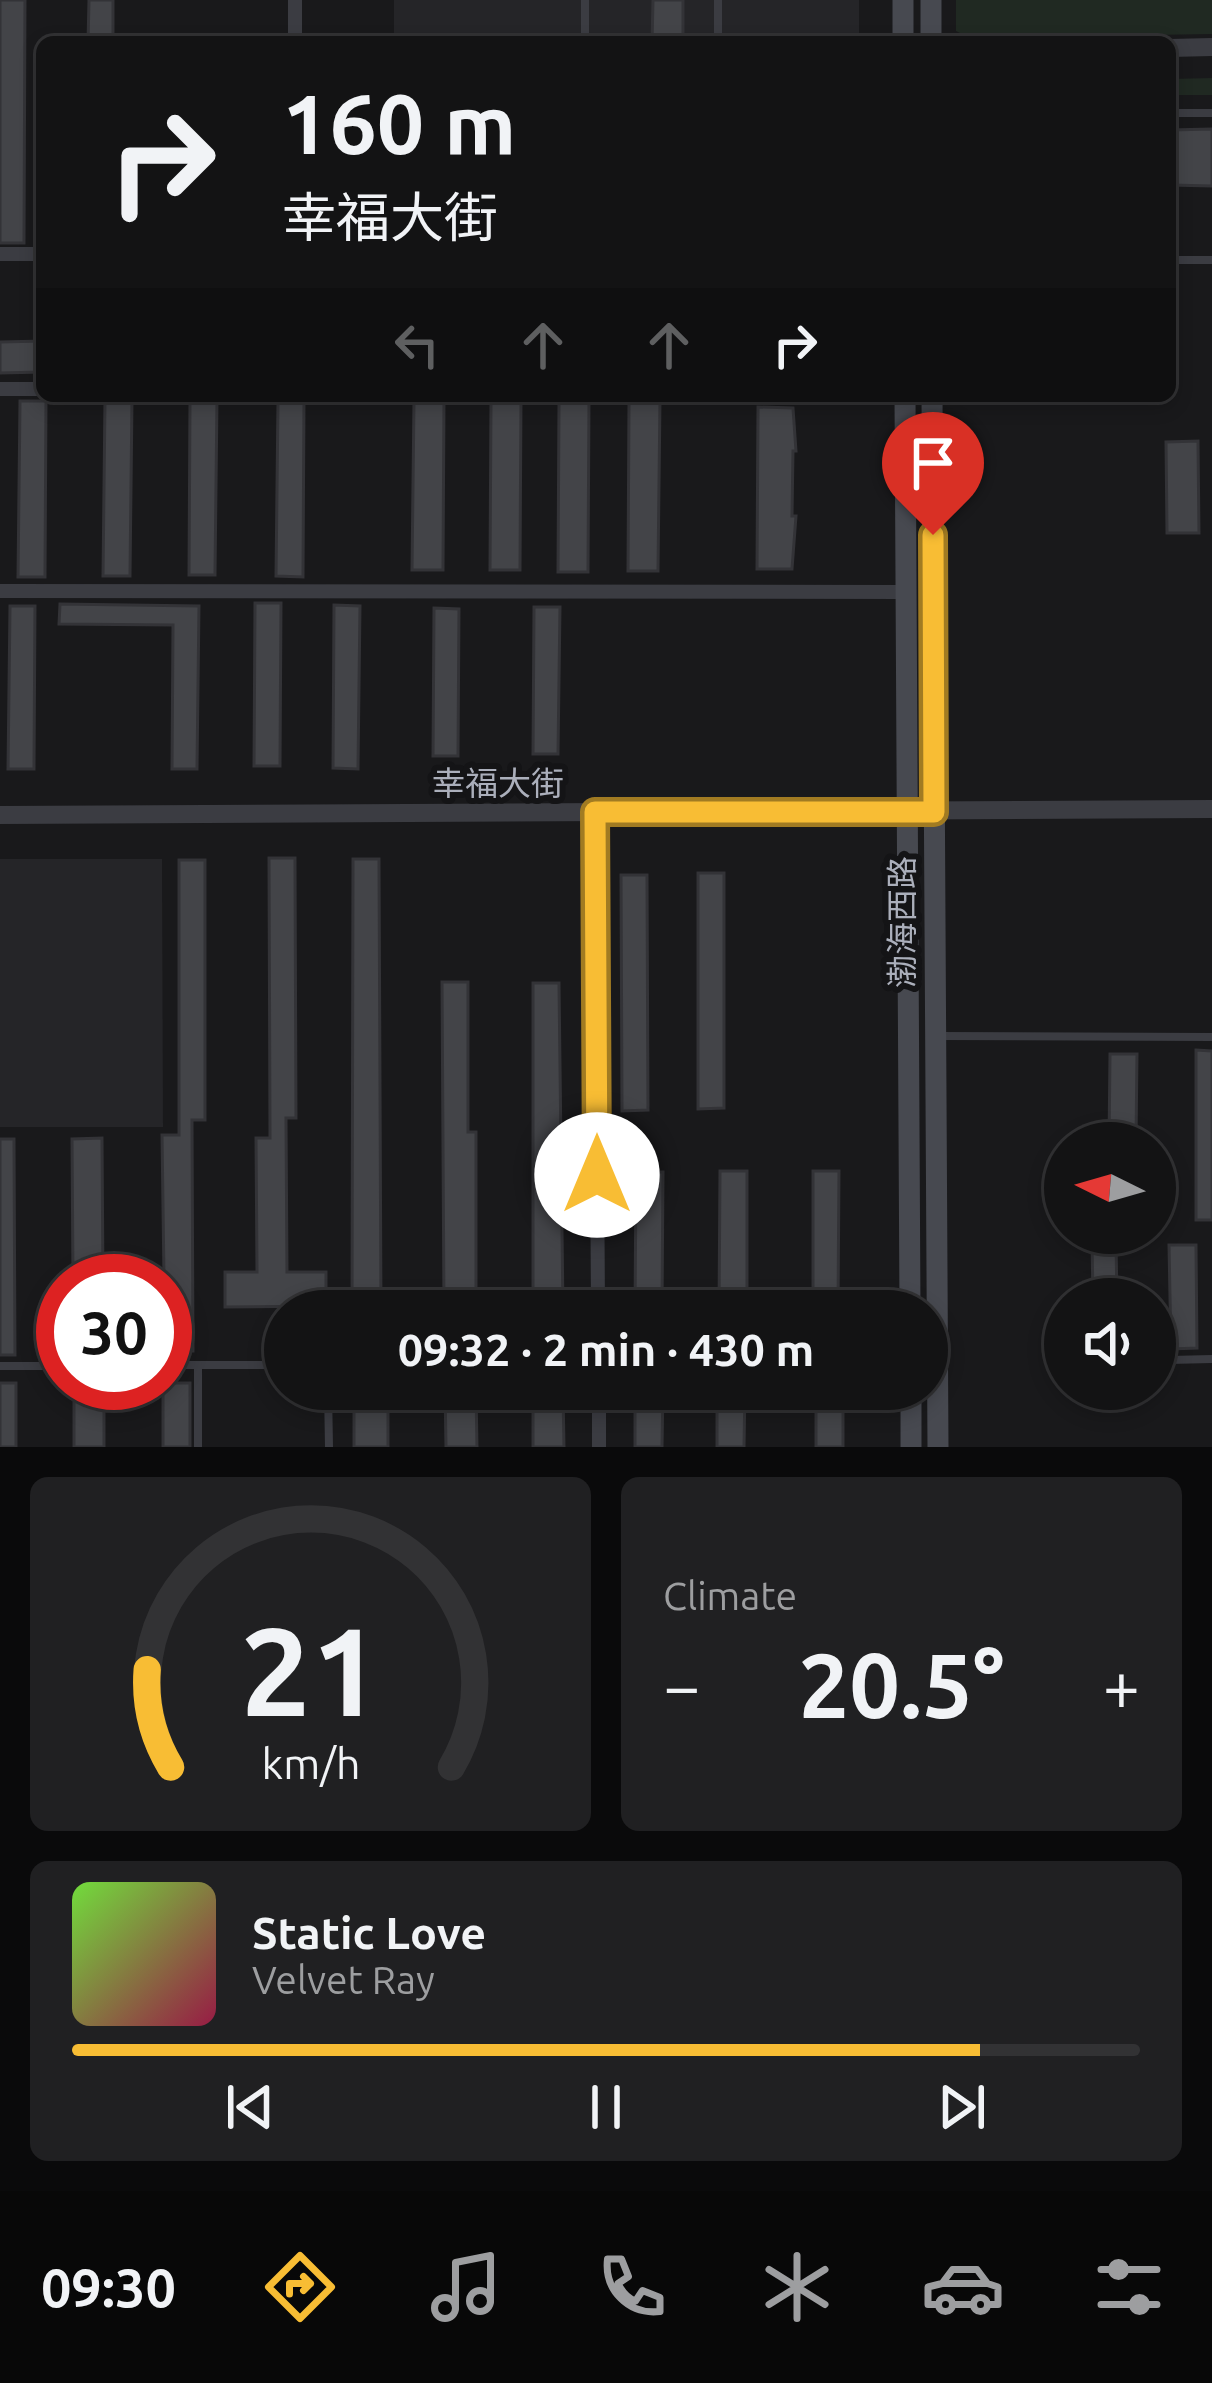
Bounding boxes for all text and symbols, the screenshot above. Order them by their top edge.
text: 160 m [282,76,516,170]
icon: right [84,84,240,240]
text: 幸福大街 [282,187,498,247]
icon: left [384,312,450,378]
icon: ahead [510,312,576,378]
icon: ahead [636,312,702,378]
icon: right [762,312,828,378]
pin [882,412,984,535]
icon: arrive [900,430,966,496]
street label: 幸福大街 [432,764,564,801]
street label: 渤海西路 [883,856,920,988]
position arrow [534,1112,660,1238]
north arrow [1044,1122,1176,1254]
map controls [1044,1122,1176,1410]
speed limit sign: 30 [36,1254,192,1410]
button: sound [1044,1278,1176,1410]
text: 09:32 · 2 min · 430 m [398,1324,814,1375]
text: Climate [663,1574,797,1617]
text: 21 [240,1600,381,1740]
text: 20.5° [798,1634,1005,1735]
text: − [663,1648,700,1722]
text: + [1103,1648,1140,1722]
text: km/h [261,1739,360,1787]
text: Static Love [252,1907,486,1958]
text: Velvet Ray [252,1958,435,2001]
icon: previous [217,2074,283,2140]
icon: pause [573,2074,639,2140]
icon: next [929,2074,995,2140]
icon: directions [258,2245,342,2329]
icon: music [424,2245,508,2329]
icon: phone [590,2245,674,2329]
icon: climate [755,2245,839,2329]
icon: car [921,2245,1005,2329]
icon: filters [1087,2245,1171,2329]
text: 09:30 [41,2257,176,2317]

